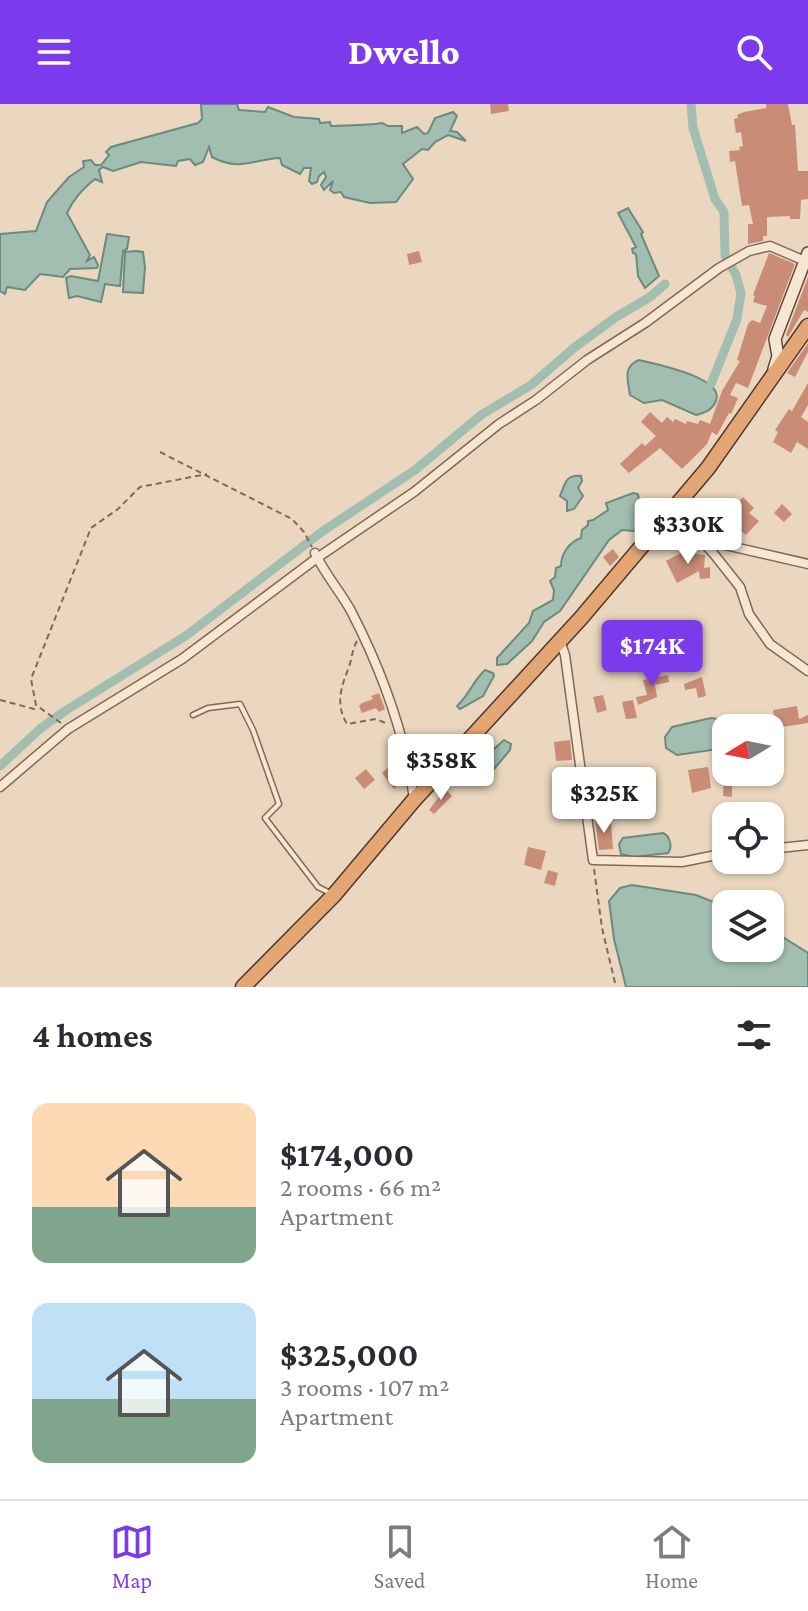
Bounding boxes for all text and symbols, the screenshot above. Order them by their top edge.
icon: menu [32,30,76,74]
icon: search [732,30,776,74]
text: Dwello [348,32,460,72]
pin: $330K [632,498,744,566]
text: $330K [653,509,723,538]
pin: $174K [596,620,708,688]
text: $174K [620,631,684,660]
north arrow [712,714,784,786]
map controls [712,714,784,962]
pin: $358K [385,734,497,802]
text: $358K [406,745,476,774]
pin: $325K [548,767,660,835]
text: $325K [570,778,638,807]
button: locate [712,802,784,874]
button: layers [712,890,784,962]
icon: filters [732,1013,776,1057]
text: 4 homes [32,1017,153,1054]
icon: home [96,1135,192,1231]
text: $174,000 [280,1136,414,1173]
text: 2 rooms · 66 m² [280,1173,441,1202]
text: Apartment [280,1202,393,1231]
icon: home [96,1335,192,1431]
text: $325,000 [280,1336,418,1373]
text: 3 rooms · 107 m² [280,1373,449,1402]
text: Apartment [280,1402,393,1431]
tab: Map [110,1520,154,1593]
tab: Saved [374,1520,425,1593]
tab: Home [645,1520,698,1593]

